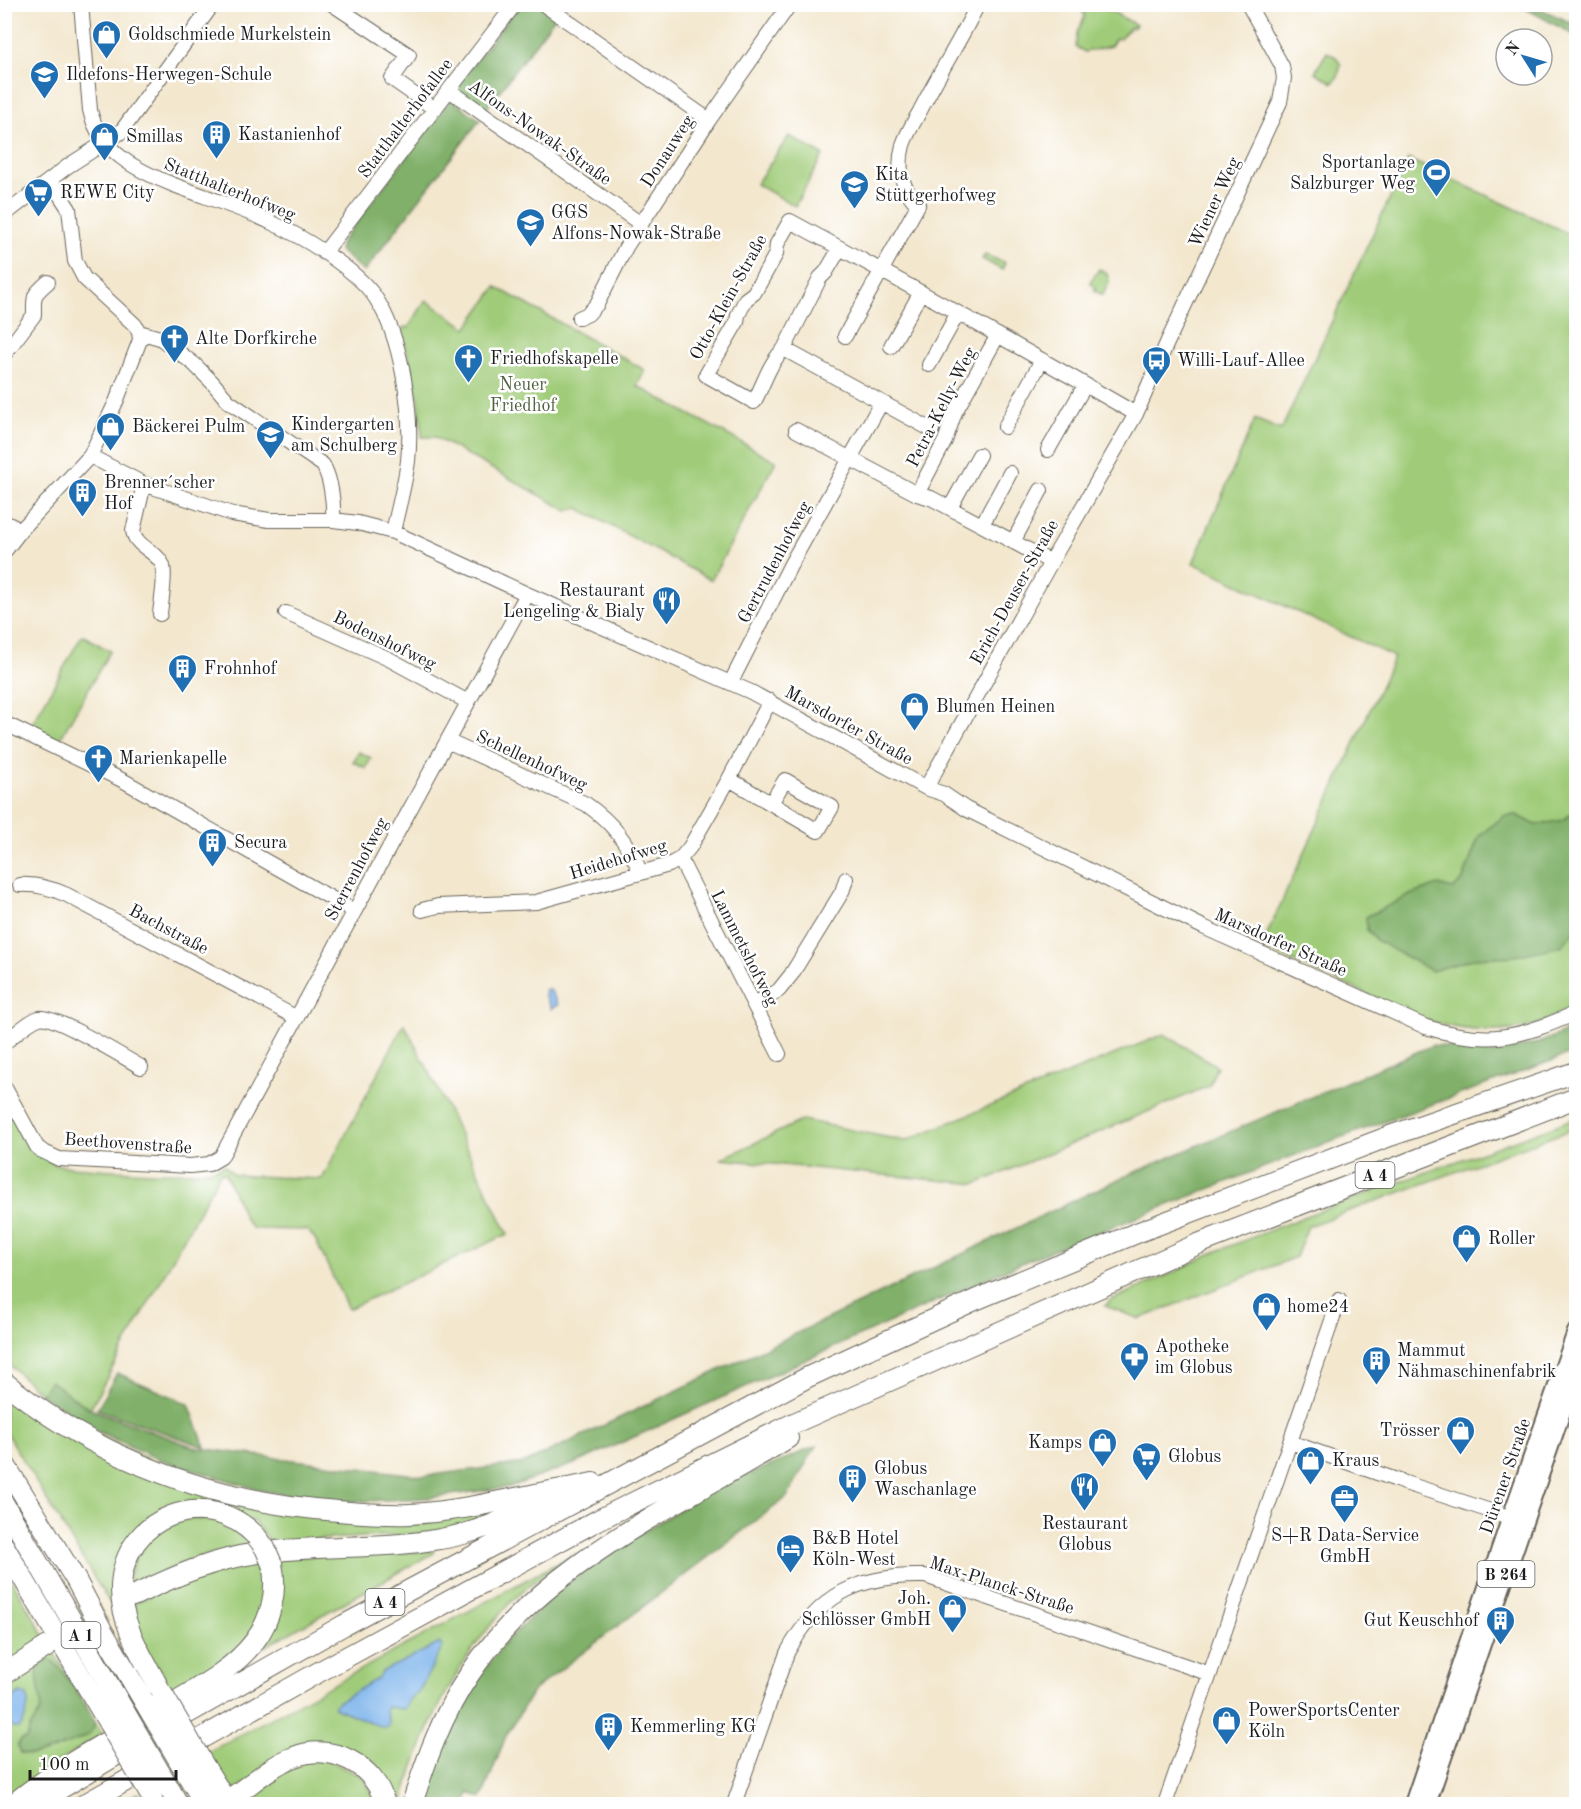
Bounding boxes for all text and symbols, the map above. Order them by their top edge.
shop icon: Goldschmiede Murkelstein [91,18,123,60]
place label: Goldschmiede Murkelstein [128,26,332,44]
north arrow [1494,27,1554,87]
text: N [1504,39,1524,59]
street label: Statthalterhofallee [355,56,456,182]
school or university icon: Ildefons-Herwegen-Schule [29,58,61,100]
place label: Ildefons-Herwegen-Schule [66,66,272,84]
street label: Alfons-Nowak-Straße [465,77,614,189]
street label: Donauweg [638,112,698,191]
building icon: Kastanienhof [201,118,233,160]
shop icon: Smillas [89,120,121,162]
place label: Kastanienhof [238,126,342,144]
place label: Smillas [126,128,183,146]
street label: Wiener Weg [1186,154,1244,250]
place label: Sportanlage Salzburger Weg [1290,154,1415,193]
street label: Statthalterhofweg [161,155,298,225]
sports icon: Sportanlage Salzburger Weg [1420,156,1452,198]
place label: Kita Stüttgerhofweg [875,166,996,205]
school or university icon: Kita Stüttgerhofweg [838,168,870,210]
supermarket icon: REWE City [23,176,55,218]
place label: REWE City [60,184,155,202]
place label: GGS Alfons-Nowak-Straße [551,204,721,243]
school or university icon: GGS Alfons-Nowak-Straße [514,206,546,248]
street label: Otto-Klein-Straße [687,232,771,363]
church icon: Alte Dorfkirche [158,322,190,364]
place label: Alte Dorfkirche [195,330,317,348]
church icon: Friedhofskapelle [453,342,485,384]
street label: Petra-Kelly-Weg [904,344,980,470]
bus stop icon: Willi-Lauf-Allee [1140,344,1172,386]
place label: Friedhofskapelle [490,350,618,368]
place label: Willi-Lauf-Allee [1177,352,1305,370]
park label: Neuer Friedhof [490,376,557,415]
shop icon: Bäckerei Pulm [95,410,127,452]
place label: Kindergarten am Schulberg [291,416,397,455]
place label: Bäckerei Pulm [132,418,245,436]
school or university icon: Kindergarten am Schulberg [254,418,286,460]
place label: Brenner´scher Hof [104,474,216,513]
building icon: Brenner´scher Hof [67,476,99,518]
street label: Gertrudenhofweg [735,498,815,626]
street label: Erich-Deuser-Straße [968,517,1062,668]
place label: Restaurant Lengeling & Bialy [503,582,645,621]
restaurant icon: Restaurant Lengeling & Bialy [650,584,682,626]
street label: Bodenshofweg [330,608,439,674]
building icon: Frohnhof [167,652,199,694]
place label: Frohnhof [204,660,278,678]
street label: Marsdorfer Straße [782,683,915,768]
shop icon: Blumen Heinen [899,690,931,732]
place label: Blumen Heinen [936,698,1056,716]
street label: Schellenhofweg [473,727,590,795]
church icon: Marienkapelle [82,742,114,784]
place label: Marienkapelle [119,750,227,768]
street label: Sterrenhofweg [322,815,392,924]
building icon: Secura [197,826,229,868]
place label: Secura [234,834,287,852]
street label: Heidehofweg [567,837,669,883]
street label: Lammetshofweg [707,887,781,1010]
street label: Bachstraße [126,901,211,958]
street label: Marsdorfer Straße [1212,906,1350,980]
street label: Beethovenstraße [63,1131,192,1157]
road number: A 4 [1356,1162,1394,1188]
shop icon: Roller [1451,1222,1483,1264]
place label: Roller [1488,1230,1536,1248]
shop icon: home24 [1250,1290,1282,1332]
place label: home24 [1287,1298,1349,1316]
place label: Apotheke im Globus [1155,1338,1233,1377]
pharmacy icon: Apotheke im Globus [1118,1340,1150,1382]
place label: Mammut Nähmaschinenfabrik [1397,1342,1556,1381]
building icon: Mammut Nähmaschinenfabrik [1360,1344,1392,1386]
shop icon: Trösser [1445,1414,1477,1456]
street label: Dürener Straße [1478,1416,1534,1537]
place label: Trösser [1380,1422,1441,1440]
shop icon: Kamps [1087,1426,1119,1468]
place label: Kamps [1028,1434,1082,1452]
supermarket icon: Globus [1131,1440,1163,1482]
shop icon: Kraus [1295,1444,1327,1486]
place label: Globus [1168,1448,1222,1466]
place label: Kraus [1332,1452,1379,1470]
place label: Globus Waschanlage [874,1460,977,1499]
building icon: Globus Waschanlage [837,1462,869,1504]
restaurant icon: Restaurant Globus [1069,1470,1101,1512]
office icon: S+R Data-Service GmbH [1329,1482,1361,1524]
place label: Restaurant Globus [1042,1515,1128,1554]
place label: S+R Data-Service GmbH [1271,1527,1419,1566]
place label: B&B Hotel Köln-West [812,1530,899,1569]
hotel icon: B&B Hotel Köln-West [775,1532,807,1574]
street label: Max-Planck-Straße [927,1554,1076,1618]
road number: B 264 [1478,1561,1534,1587]
road number: A 4 [366,1589,404,1615]
place label: Joh. Schlösser GmbH [801,1590,931,1629]
shop icon: Joh. Schlösser GmbH [936,1592,968,1634]
building icon: Gut Keuschhof [1484,1604,1516,1646]
place label: Gut Keuschhof [1363,1612,1480,1630]
road number: A 1 [62,1622,100,1648]
place label: PowerSportsCenter Köln [1248,1702,1400,1741]
shop icon: PowerSportsCenter Köln [1211,1704,1243,1746]
building icon: Kemmerling KG [593,1710,625,1752]
place label: Kemmerling KG [630,1718,756,1736]
scale bar [30,1743,176,1781]
text: 100 m [39,1756,90,1774]

